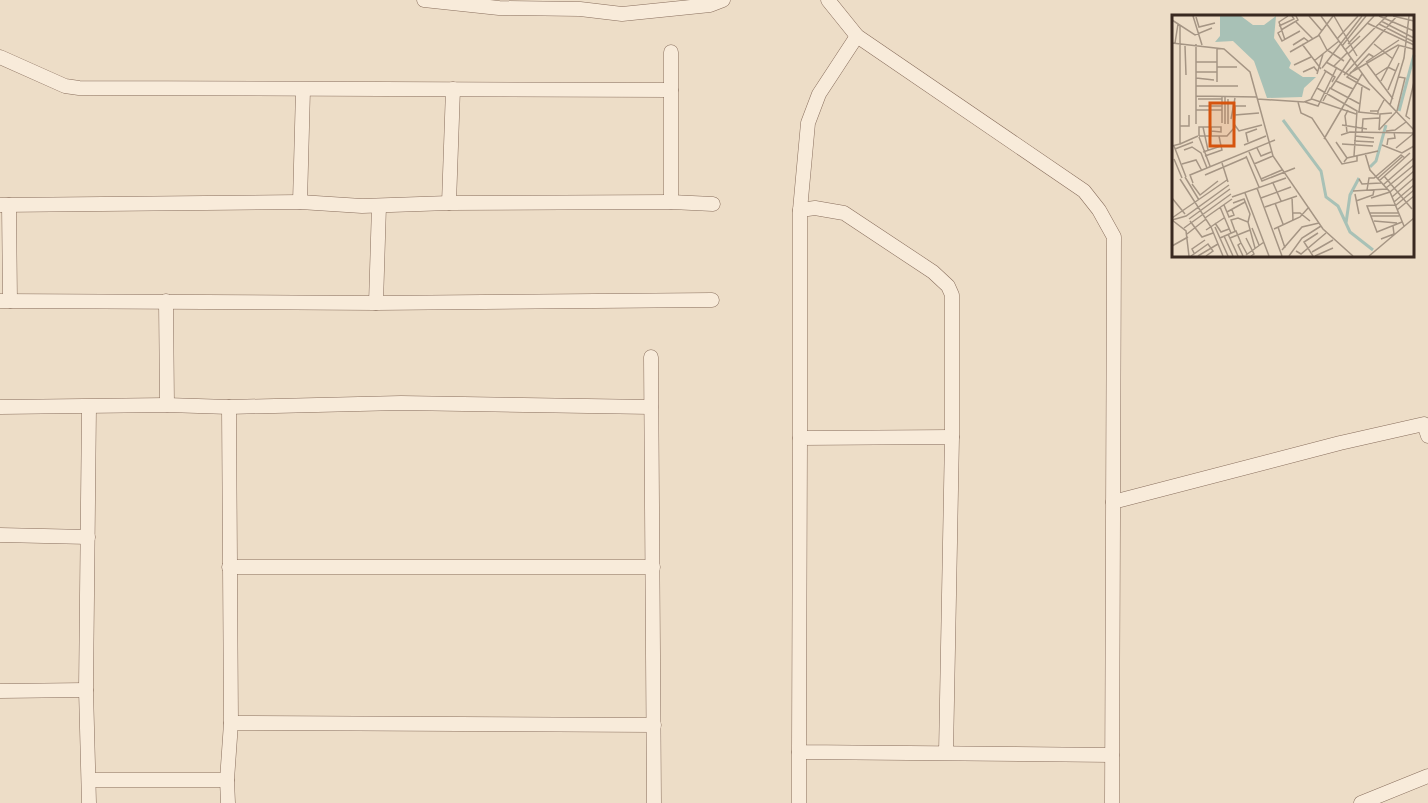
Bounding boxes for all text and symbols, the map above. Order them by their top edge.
inset map [1172,15,1413,256]

